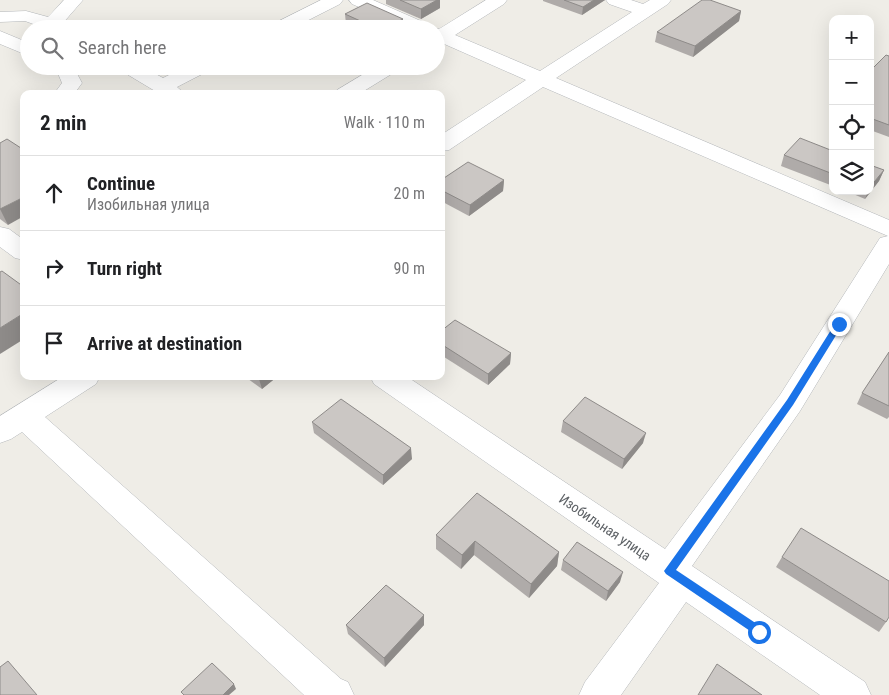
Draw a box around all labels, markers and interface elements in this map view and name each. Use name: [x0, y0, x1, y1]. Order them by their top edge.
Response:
map controls: [829, 15, 874, 195]
button: +: [829, 15, 874, 60]
search box: [20, 20, 445, 75]
icon: search: [38, 34, 66, 62]
text: Search here: [78, 36, 166, 59]
button: −: [829, 60, 874, 105]
button: locate: [829, 105, 874, 150]
text: 2 min: [40, 111, 87, 135]
text: Walk · 110 m: [344, 113, 425, 132]
button: layers: [829, 150, 874, 195]
text: Continue: [87, 172, 155, 195]
icon: ahead: [40, 179, 68, 207]
text: 20 m: [393, 184, 425, 203]
text: Изобильная улица: [87, 195, 210, 214]
icon: right: [40, 254, 68, 282]
text: Turn right: [87, 257, 162, 280]
text: 90 m: [393, 259, 425, 278]
route end: [828, 313, 851, 336]
icon: arrive: [40, 329, 68, 357]
text: Arrive at destination: [87, 332, 242, 355]
street label: Изобильная улица: [556, 490, 654, 564]
route start: [748, 621, 771, 644]

